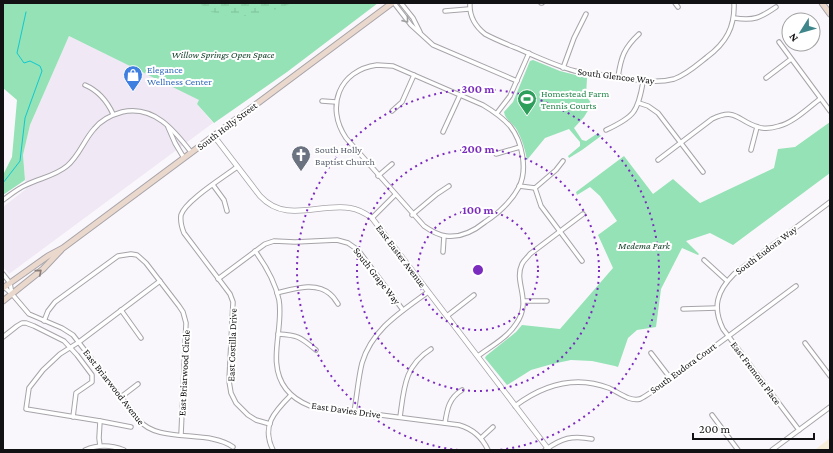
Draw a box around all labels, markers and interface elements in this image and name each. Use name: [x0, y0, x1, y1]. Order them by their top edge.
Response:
north arrow: [781, 12, 821, 52]
one-way arrow: [402, 15, 409, 22]
text: N: [786, 31, 800, 45]
park label: Willow Springs Open Space: [172, 49, 275, 60]
shop icon: Elegance Wellness Center: [122, 64, 144, 92]
place label: Elegance Wellness Center: [147, 64, 212, 87]
street label: South Glencoe Way: [577, 66, 655, 86]
text: 300 m: [462, 82, 495, 96]
sports icon: Homestead Farm Tennis Courts: [516, 88, 538, 116]
place label: Homestead Farm Tennis Courts: [541, 88, 609, 111]
street label: South Holly Street: [195, 99, 260, 152]
text: 200 m: [461, 142, 495, 156]
church icon: South Holly Baptist Church: [290, 144, 312, 172]
place label: South Holly Baptist Church: [315, 144, 375, 167]
text: 100 m: [462, 203, 495, 217]
street label: East Easter Avenue: [374, 222, 429, 290]
street label: South Eudora Way: [733, 223, 799, 277]
park label: Medema Park: [617, 240, 671, 251]
street label: South Grape Way: [351, 245, 403, 307]
centre of rings: [471, 263, 485, 277]
one-way arrow: [34, 270, 41, 277]
street label: East Costilla Drive: [225, 308, 239, 382]
street label: East Briarwood Circle: [176, 329, 192, 416]
street label: East Fremont Place: [729, 339, 784, 407]
street label: South Eudora Court: [648, 340, 719, 396]
street label: East Briarwood Avenue: [81, 347, 147, 427]
street label: East Davies Drive: [311, 400, 382, 420]
scale bar: [693, 415, 814, 441]
text: 200 m: [699, 422, 731, 436]

